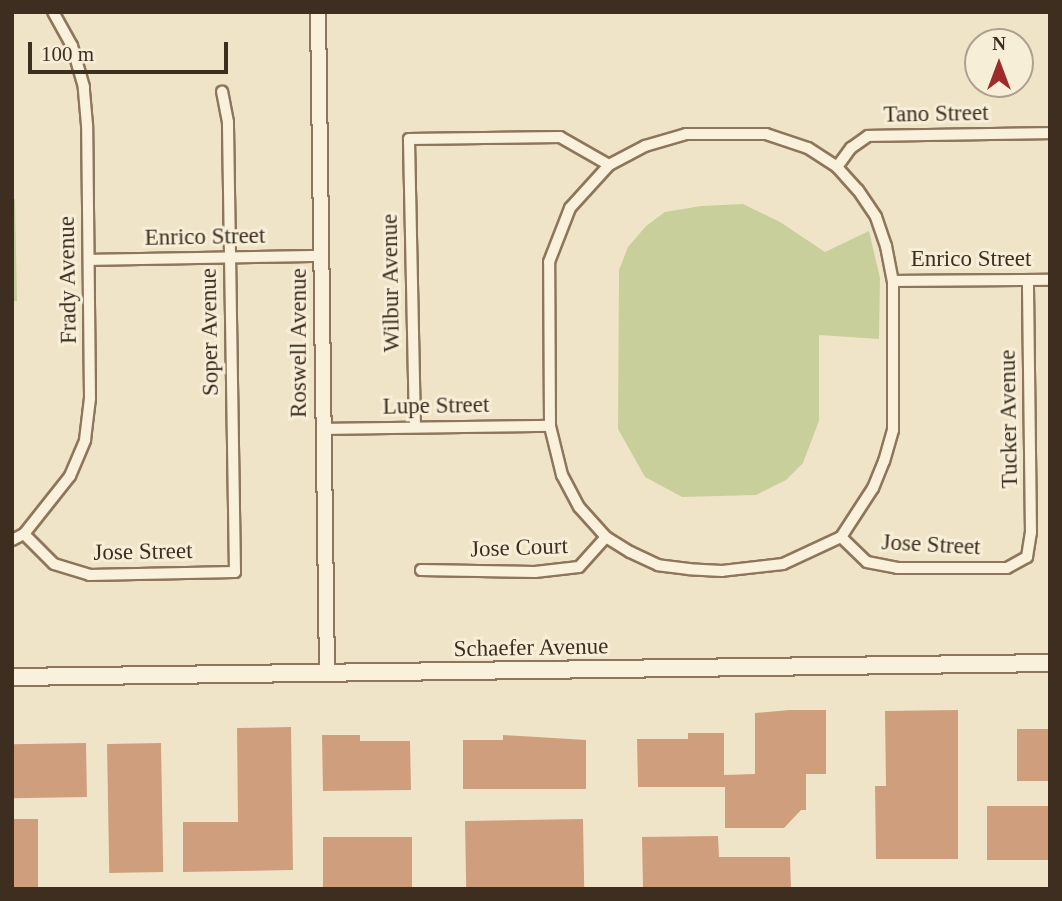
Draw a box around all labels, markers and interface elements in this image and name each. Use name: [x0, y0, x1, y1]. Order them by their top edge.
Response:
scale bar: [32, 28, 231, 72]
north arrow: [964, 28, 1034, 98]
text: N: [992, 33, 1006, 54]
text: 100 m: [41, 42, 94, 66]
street label: Tano Street: [883, 99, 989, 129]
street label: Wilbur Avenue: [376, 213, 406, 353]
street label: Frady Avenue: [53, 215, 83, 345]
street label: Enrico Street: [144, 222, 266, 252]
street label: Enrico Street: [911, 245, 1031, 273]
street label: Soper Avenue: [195, 267, 225, 397]
street label: Roswell Avenue: [285, 268, 313, 418]
street label: Tucker Avenue: [994, 349, 1024, 489]
street label: Lupe Street: [382, 391, 490, 421]
street label: Jose Street: [881, 529, 981, 561]
street label: Jose Court: [470, 533, 568, 563]
street label: Jose Street: [93, 537, 193, 567]
street label: Schaefer Avenue: [453, 633, 609, 663]

